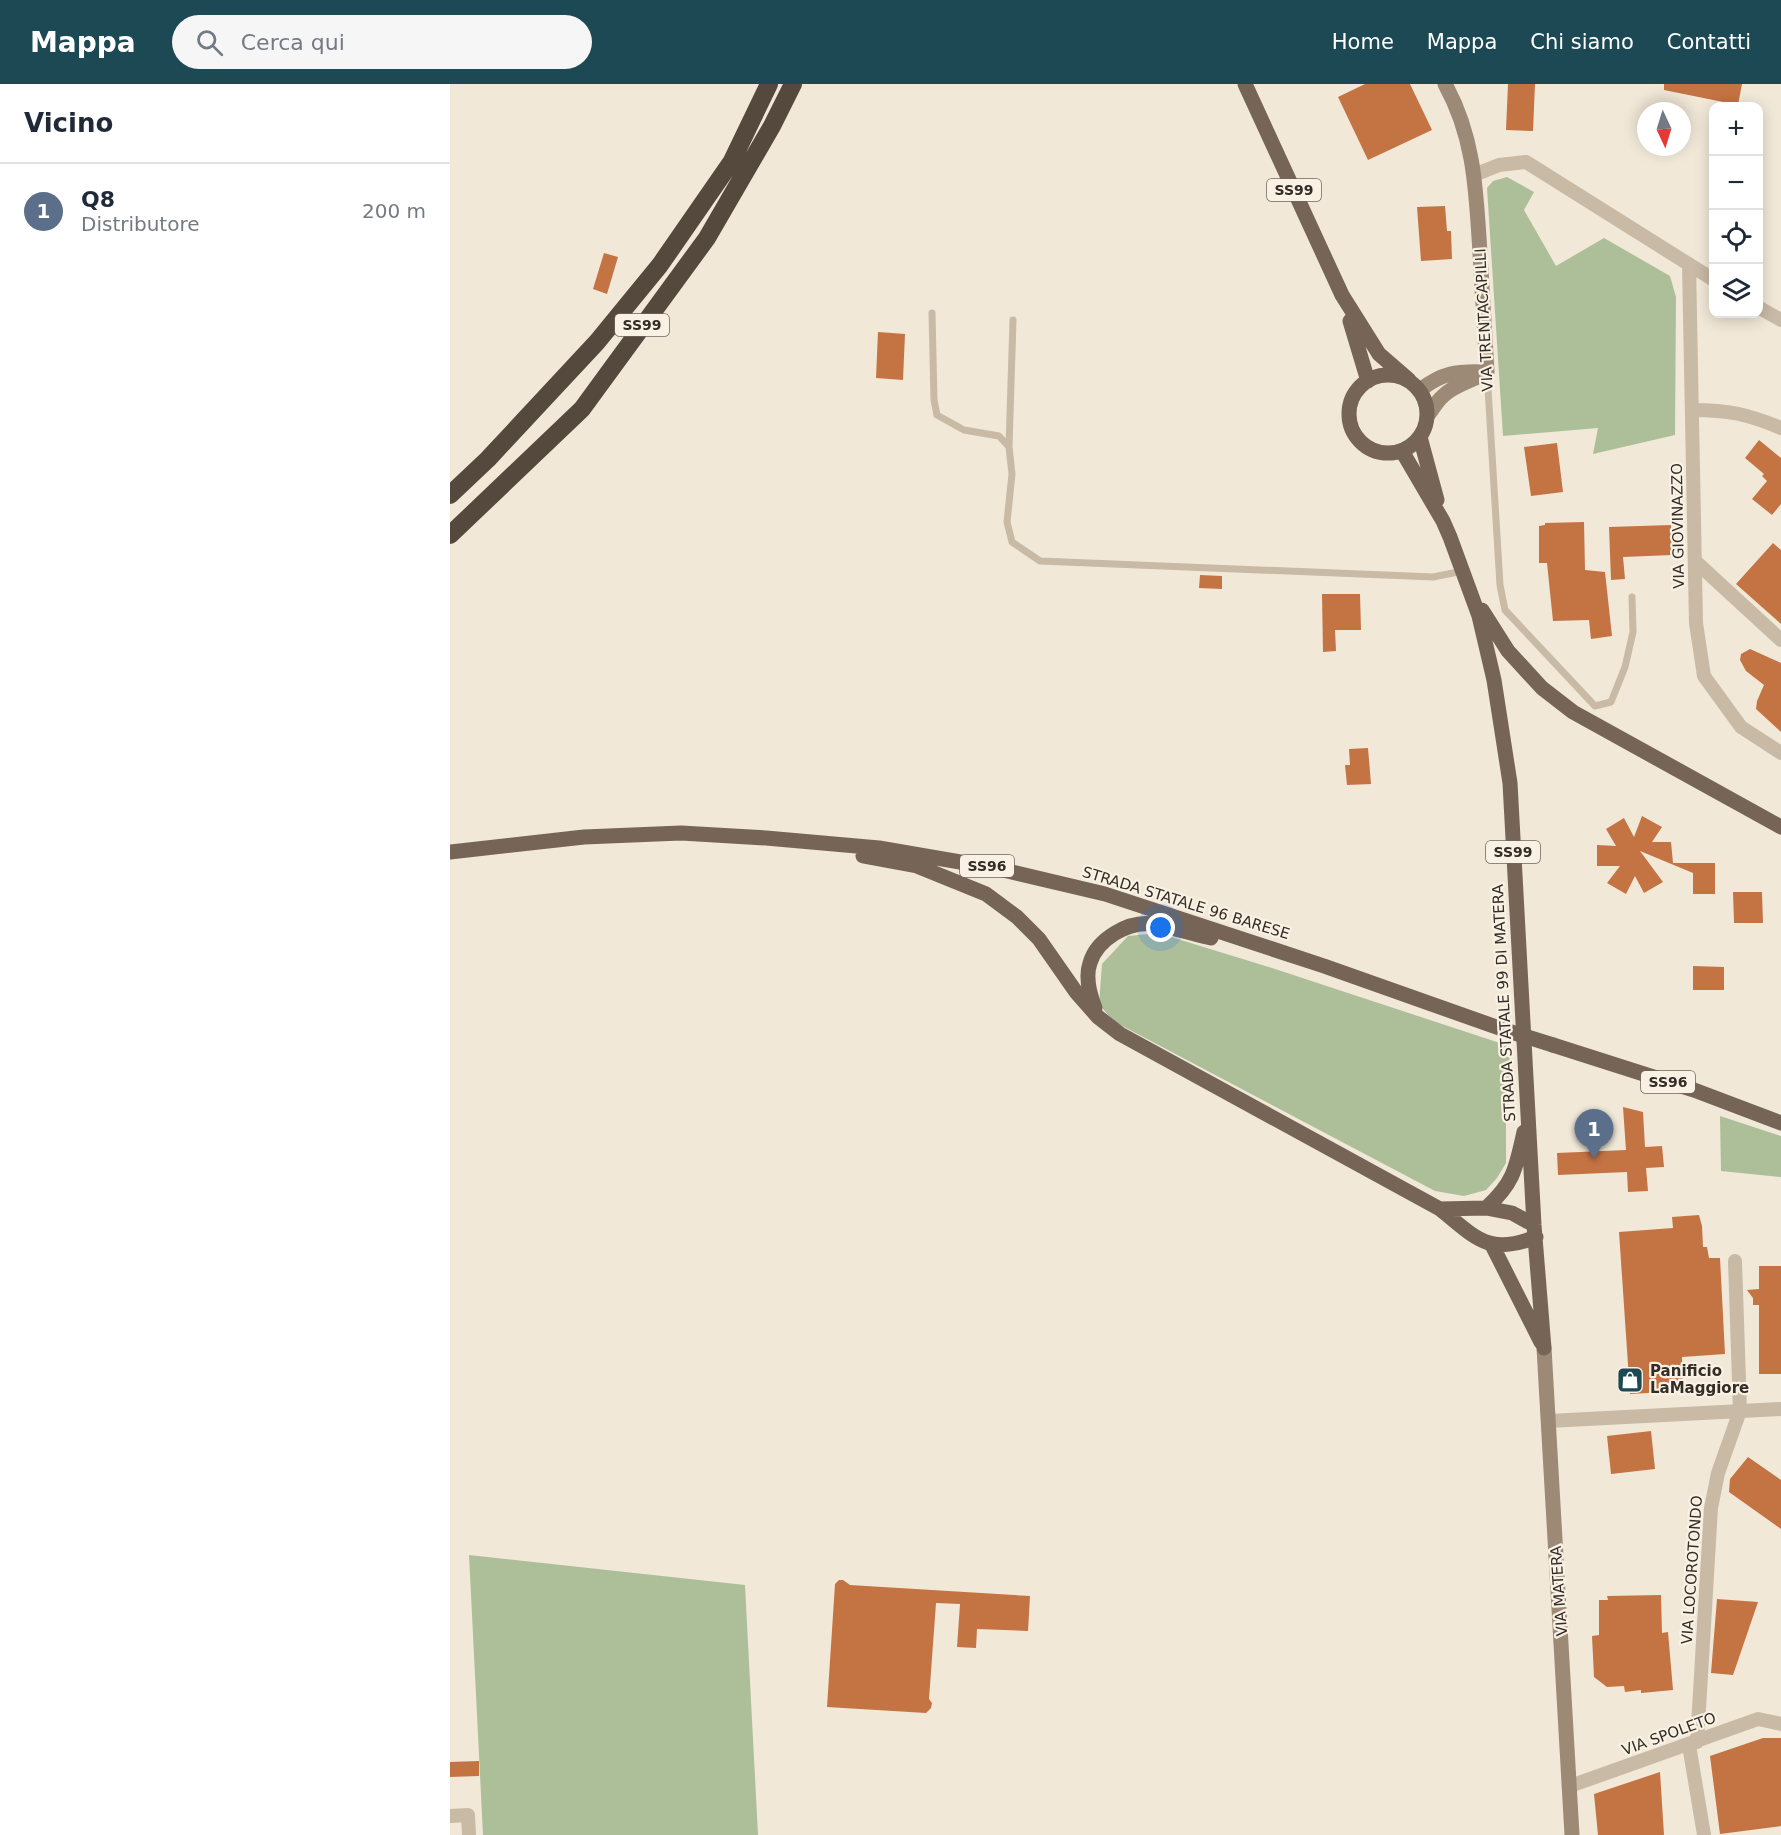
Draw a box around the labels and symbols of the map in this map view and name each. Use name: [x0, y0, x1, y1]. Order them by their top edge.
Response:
north arrow: [1637, 102, 1691, 156]
road number: SS99: [1267, 179, 1321, 201]
street label: VIA TRENTACAPILLI: [1471, 248, 1497, 392]
road number: SS99: [615, 314, 669, 336]
street label: VIA GIOVINAZZO: [1668, 463, 1688, 589]
road number: SS99: [1486, 841, 1540, 863]
road number: SS96: [960, 855, 1014, 877]
street label: STRADA STATALE 96 BARESE: [1080, 863, 1292, 943]
street label: STRADA STATALE 99 DI MATERA: [1489, 883, 1519, 1122]
your location: [1146, 913, 1175, 942]
road number: SS96: [1641, 1071, 1695, 1093]
pin: 1: [1574, 1110, 1614, 1159]
place label: Panificio LaMaggiore: [1650, 1362, 1749, 1397]
shop icon: Panificio LaMaggiore: [1615, 1365, 1645, 1395]
street label: VIA LOCOROTONDO: [1678, 1495, 1706, 1645]
street label: VIA MATERA: [1547, 1545, 1571, 1637]
street label: VIA SPOLETO: [1619, 1709, 1719, 1759]

